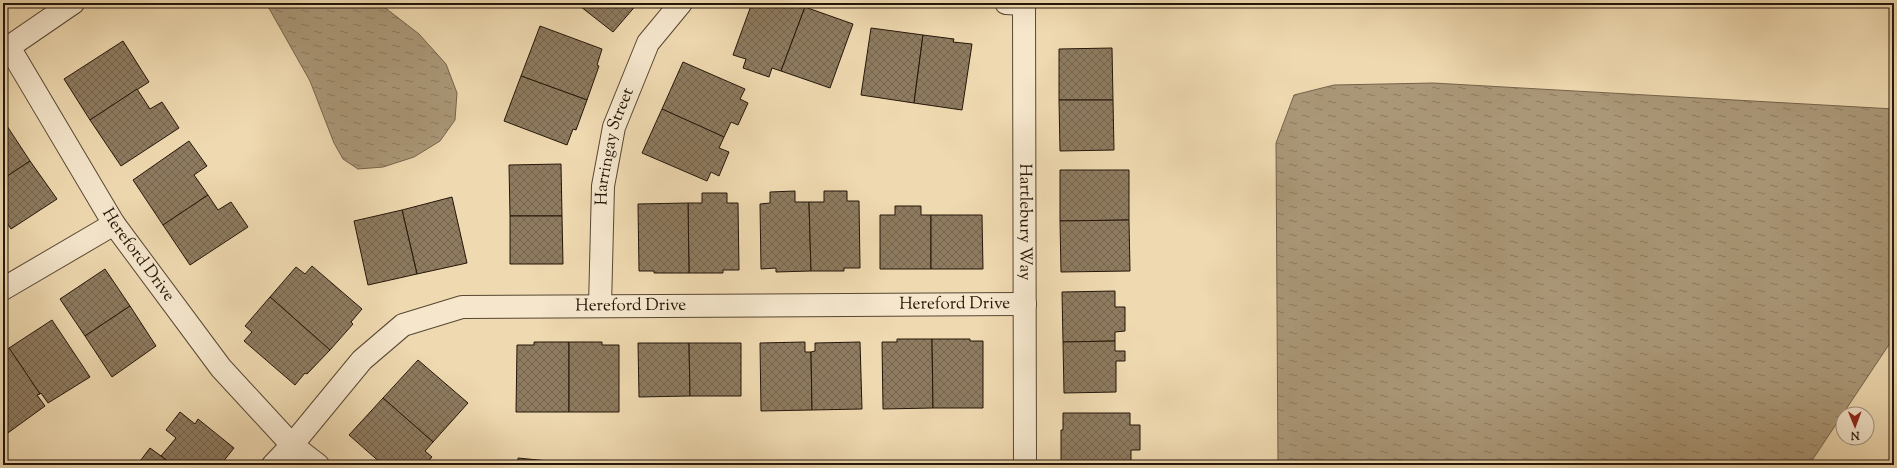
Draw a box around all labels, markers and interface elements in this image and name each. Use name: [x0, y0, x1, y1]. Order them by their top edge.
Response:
street label: Harringay Street: [591, 84, 641, 206]
street label: Hartlebury Way: [1012, 163, 1037, 281]
street label: Hereford Drive: [95, 204, 180, 307]
street label: Hereford Drive: [899, 292, 1010, 317]
street label: Hereford Drive: [575, 294, 686, 318]
north arrow: [1835, 406, 1875, 446]
text: N: [1850, 427, 1861, 443]

